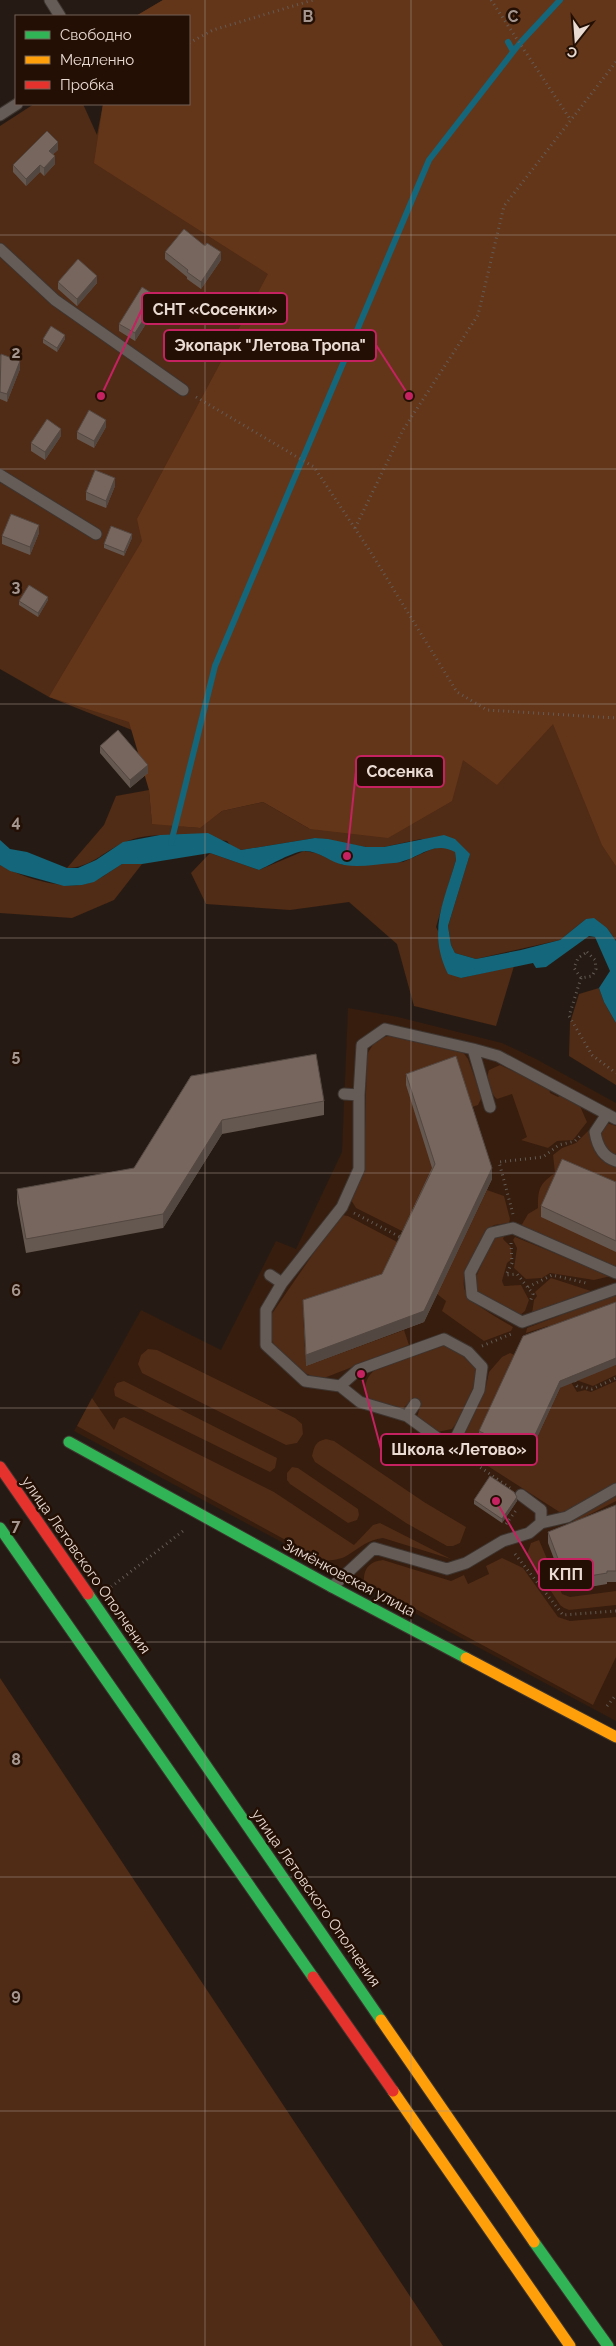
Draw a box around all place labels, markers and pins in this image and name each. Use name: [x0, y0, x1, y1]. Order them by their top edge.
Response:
callout: СНТ «Сосенки»: [142, 293, 287, 324]
callout: Экопарк "Летова Тропа": [164, 330, 376, 361]
callout: Сосенка: [356, 756, 444, 787]
callout: Школа «Летово»: [381, 1434, 537, 1465]
callout: КПП: [539, 1559, 593, 1590]

